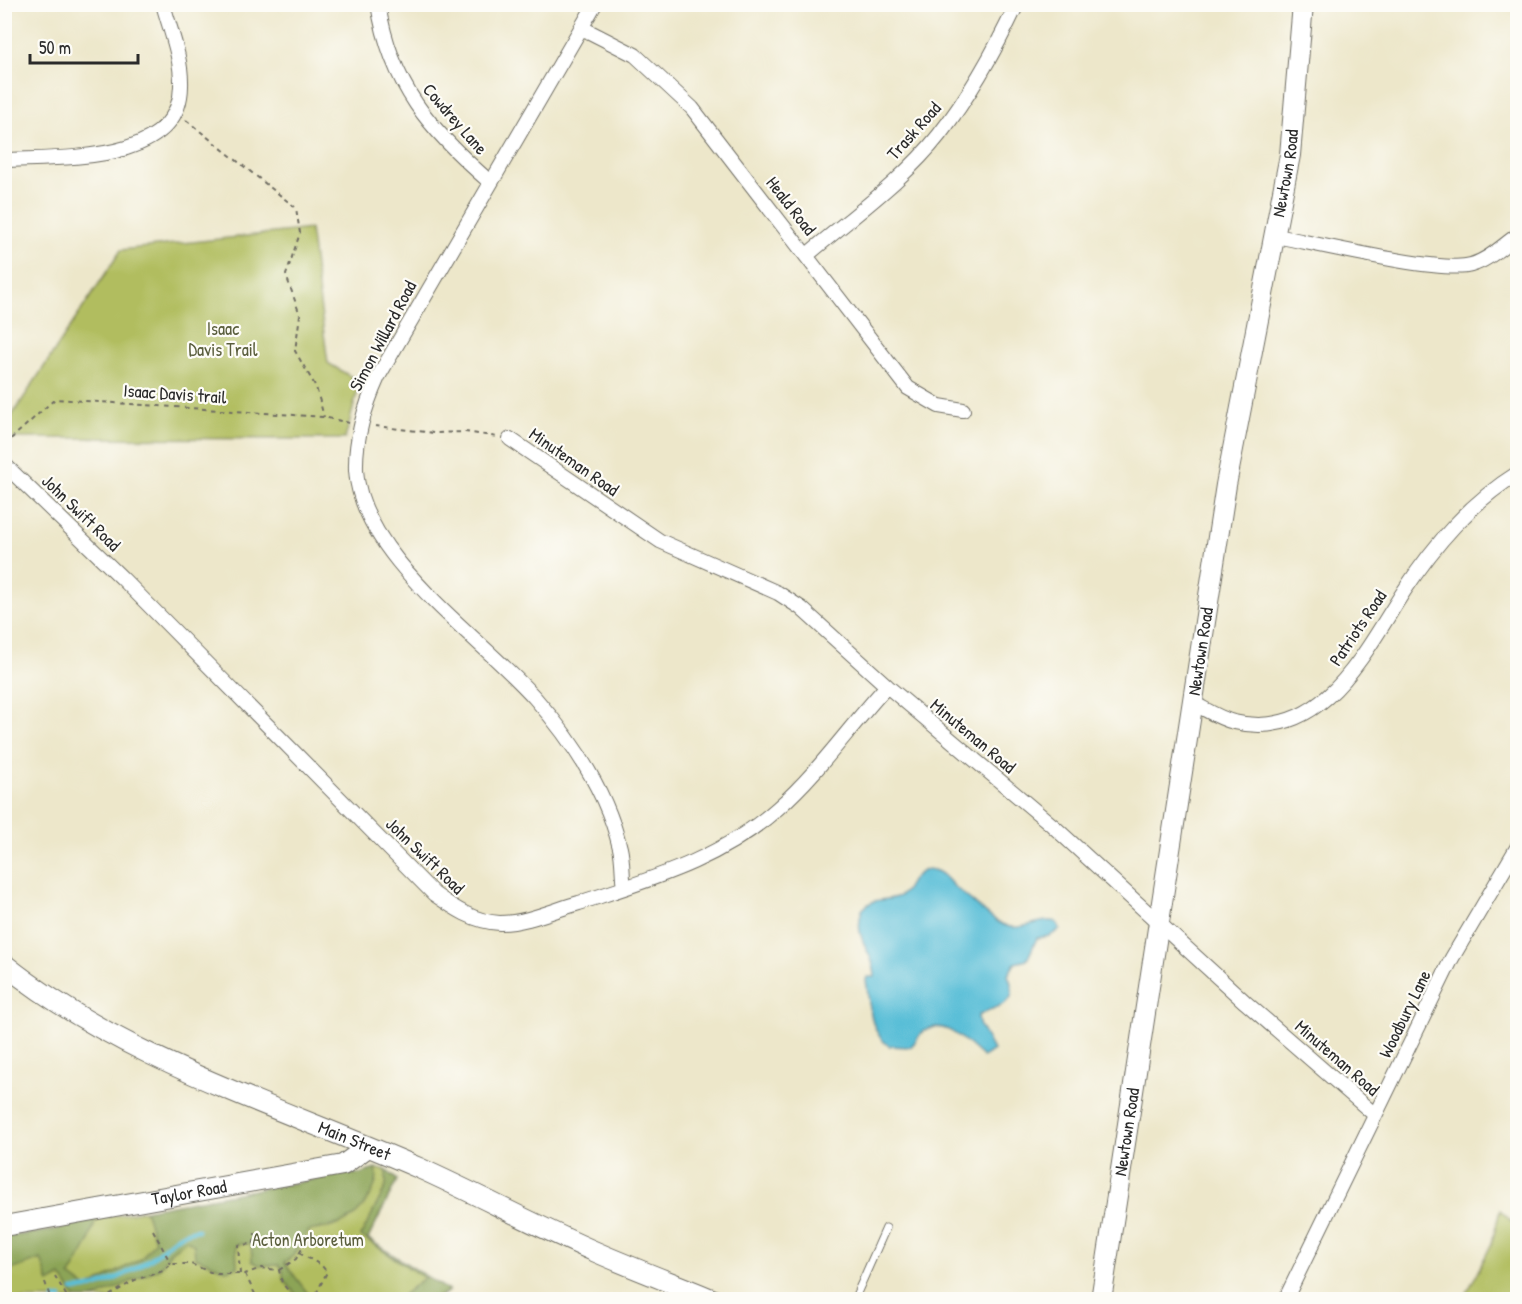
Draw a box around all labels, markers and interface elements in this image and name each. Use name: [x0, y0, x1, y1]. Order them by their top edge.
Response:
scale bar: [30, 27, 138, 65]
text: 50 m: [39, 35, 71, 60]
street label: Cowdrey Lane: [417, 77, 493, 160]
street label: Trask Road: [881, 96, 946, 165]
street label: Newtown Road: [1265, 128, 1304, 219]
street label: Heald Road: [761, 171, 822, 240]
street label: Simon Willard Road: [343, 276, 422, 395]
park label: Isaac Davis Trail: [188, 316, 258, 362]
street label: Isaac Davis trail: [123, 377, 228, 410]
street label: Minuteman Road: [524, 421, 624, 502]
street label: John Swift Road: [36, 469, 126, 557]
street label: Patriots Road: [1323, 585, 1392, 671]
street label: Newtown Road: [1181, 606, 1219, 697]
street label: Minuteman Road: [925, 692, 1021, 779]
street label: John Swift Road: [380, 812, 470, 900]
street label: Woodbury Lane: [1372, 966, 1437, 1062]
street label: Minuteman Road: [1290, 1014, 1385, 1101]
street label: Newtown Road: [1107, 1086, 1145, 1178]
street label: Main Street: [315, 1114, 395, 1167]
street label: Taylor Road: [149, 1173, 228, 1211]
park label: Acton Arboretum: [252, 1227, 364, 1252]

